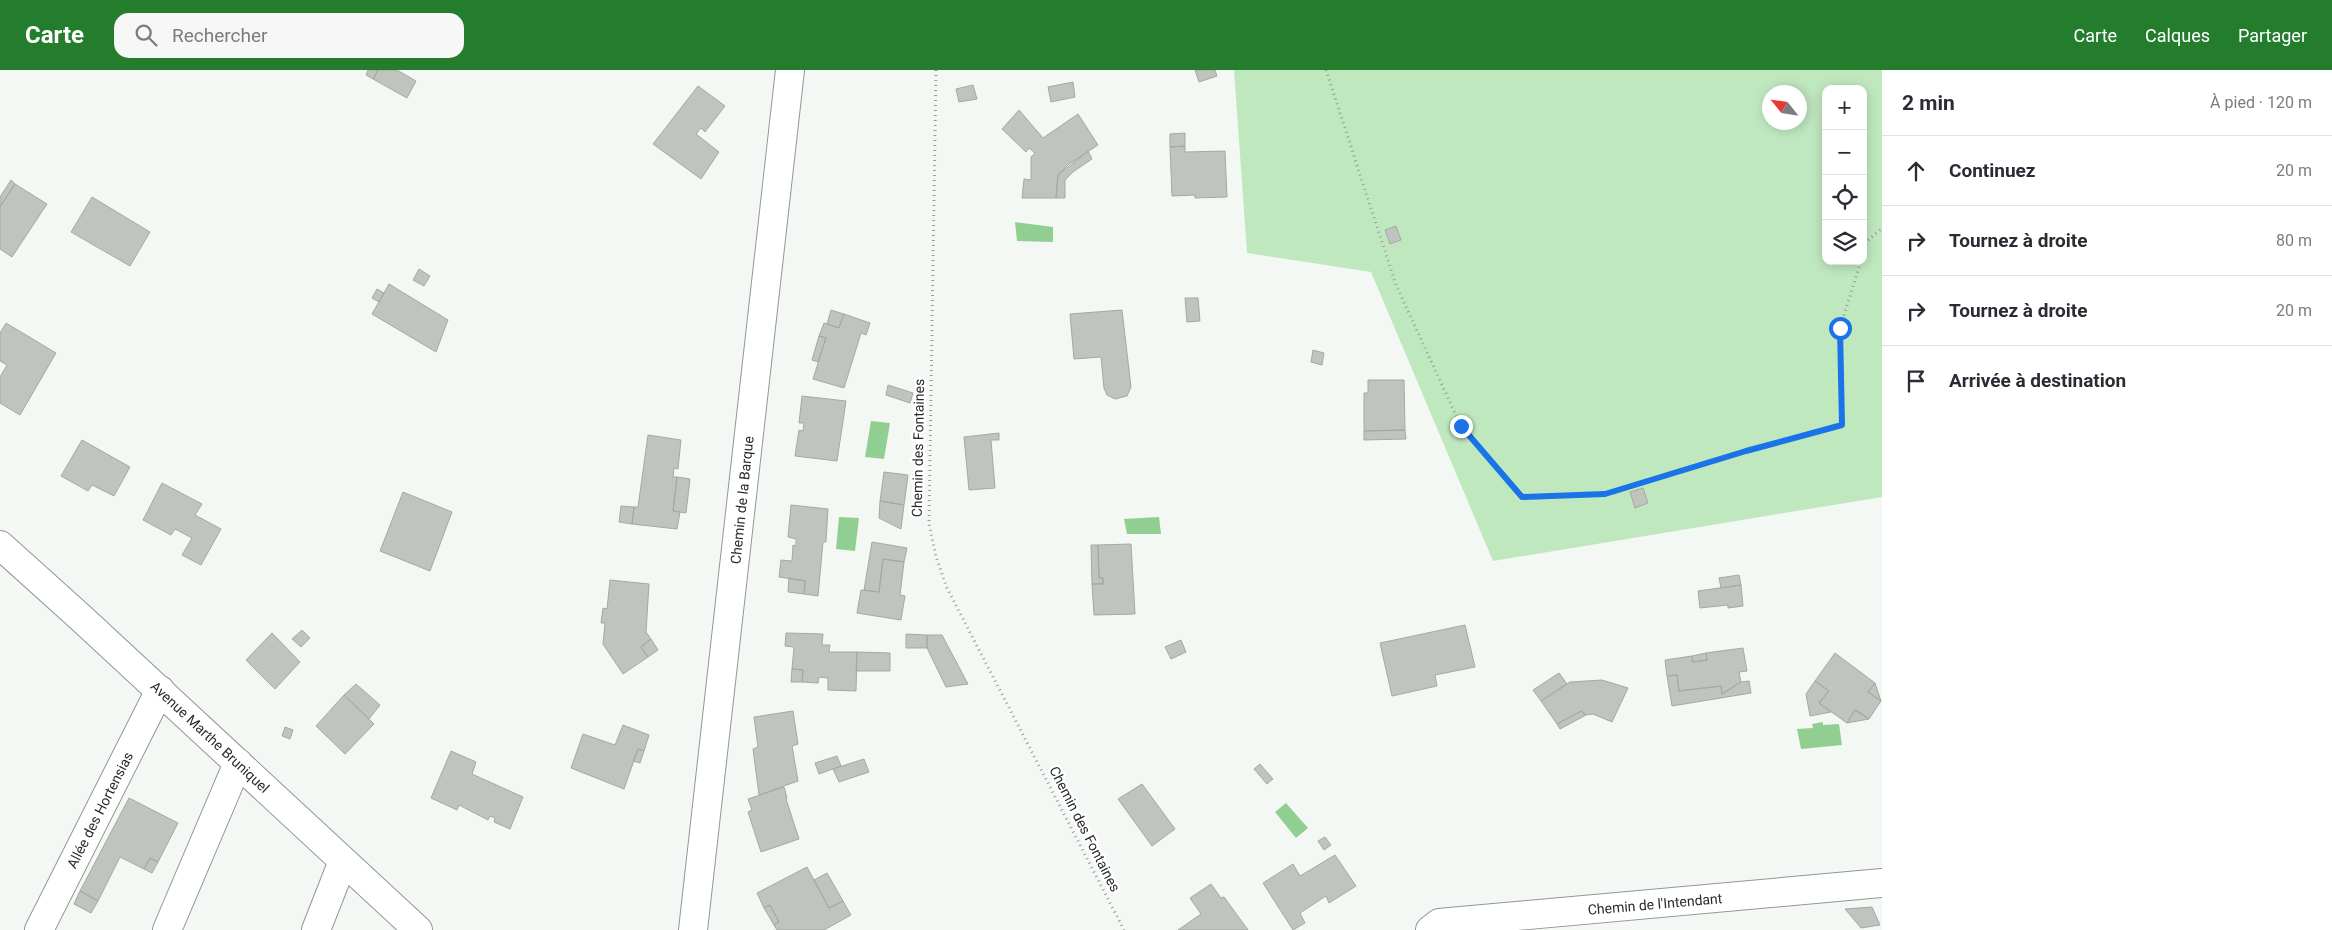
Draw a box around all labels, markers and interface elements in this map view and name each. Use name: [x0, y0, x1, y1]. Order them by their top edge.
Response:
search box: [114, 13, 464, 58]
text: Carte: [25, 21, 84, 49]
icon: search: [132, 21, 160, 49]
text: Rechercher: [172, 24, 267, 47]
text: Carte: [2074, 25, 2117, 46]
text: Calques: [2145, 25, 2210, 46]
text: Partager: [2238, 25, 2307, 46]
north arrow: [1762, 85, 1807, 130]
map controls: [1822, 85, 1867, 265]
button: +: [1822, 85, 1867, 130]
text: 2 min: [1902, 91, 1955, 115]
text: À pied · 120 m: [2210, 93, 2312, 112]
button: −: [1822, 130, 1867, 175]
icon: ahead: [1902, 157, 1930, 185]
text: Continuez: [1949, 159, 2035, 182]
text: 20 m: [2276, 161, 2312, 180]
button: locate: [1822, 175, 1867, 220]
button: layers: [1822, 220, 1867, 265]
icon: right: [1902, 227, 1930, 255]
text: Tournez à droite: [1949, 229, 2088, 252]
text: 80 m: [2276, 231, 2312, 250]
icon: right: [1902, 297, 1930, 325]
text: Tournez à droite: [1949, 299, 2088, 322]
text: 20 m: [2276, 301, 2312, 320]
route start: [1829, 317, 1852, 340]
icon: arrive: [1902, 367, 1930, 395]
text: Arrivée à destination: [1949, 369, 2126, 392]
street label: Chemin des Fontaines: [909, 379, 927, 517]
route end: [1450, 415, 1473, 438]
street label: Chemin de la Barque: [727, 435, 757, 565]
street label: Avenue Marthe Bruniquel: [147, 678, 273, 796]
street label: Allée des Hortensias: [64, 749, 136, 871]
street label: Chemin des Fontaines: [1046, 764, 1124, 894]
street label: Chemin de l'Intendant: [1587, 890, 1723, 918]

